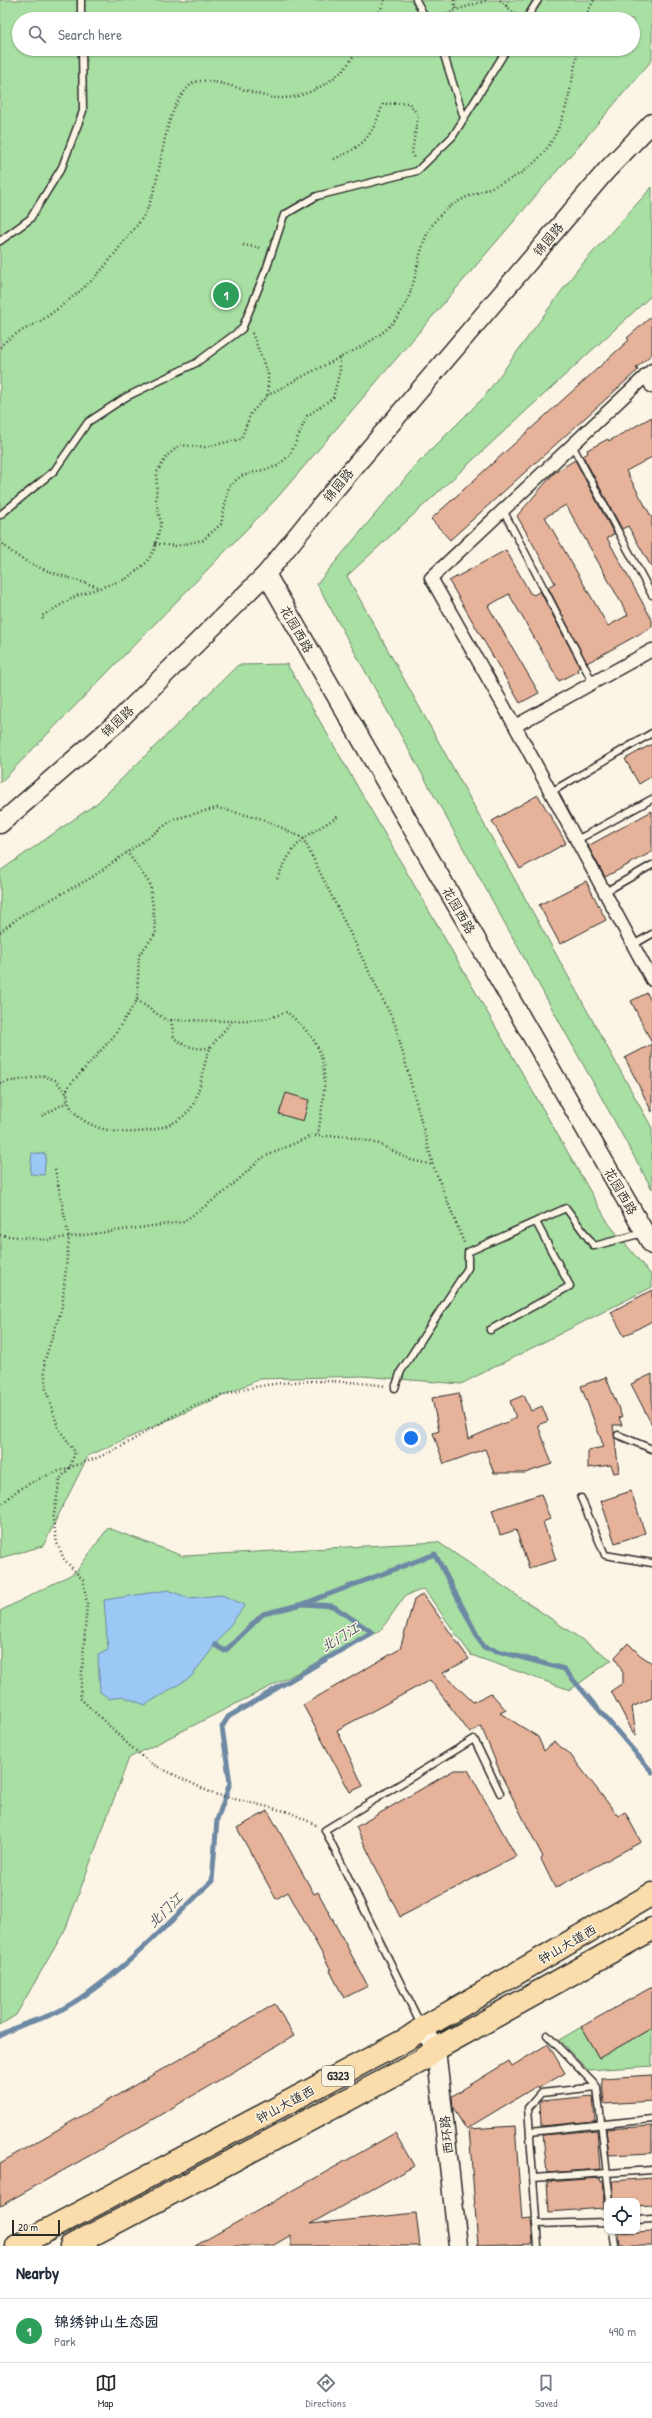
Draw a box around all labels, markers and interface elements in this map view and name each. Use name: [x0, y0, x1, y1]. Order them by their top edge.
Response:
search box: [12, 12, 640, 56]
icon: search: [26, 23, 48, 45]
text: Search here: [58, 24, 122, 45]
street label: 锦园路: [529, 218, 567, 260]
pin: 1: [213, 280, 239, 310]
street label: 锦园路: [319, 464, 357, 506]
street label: 花园西路: [276, 602, 318, 656]
street label: 锦园路: [97, 701, 137, 741]
street label: 花园西路: [438, 883, 480, 937]
street label: 花园西路: [600, 1164, 642, 1218]
your location: [401, 1428, 421, 1448]
water label: 北门江: [317, 1617, 363, 1656]
water label: 北门江: [143, 1888, 187, 1931]
street label: 钟山大道西: [534, 1920, 600, 1968]
road number: G323: [322, 2066, 354, 2086]
street label: 钟山大道西: [252, 2081, 318, 2127]
street label: 西环路: [435, 2115, 457, 2155]
map controls: [604, 2198, 640, 2234]
button: locate: [604, 2198, 640, 2234]
scale bar: [12, 2218, 60, 2237]
text: 20 m: [18, 2220, 38, 2234]
text: Nearby: [16, 2261, 59, 2284]
text: 锦绣钟山生态园: [54, 2311, 159, 2332]
text: 1: [27, 2322, 31, 2340]
text: 490 m: [609, 2322, 636, 2340]
text: Park: [54, 2332, 76, 2350]
tab: Map: [95, 2372, 117, 2410]
tab: Directions: [306, 2372, 346, 2410]
tab: Saved: [535, 2372, 557, 2410]

